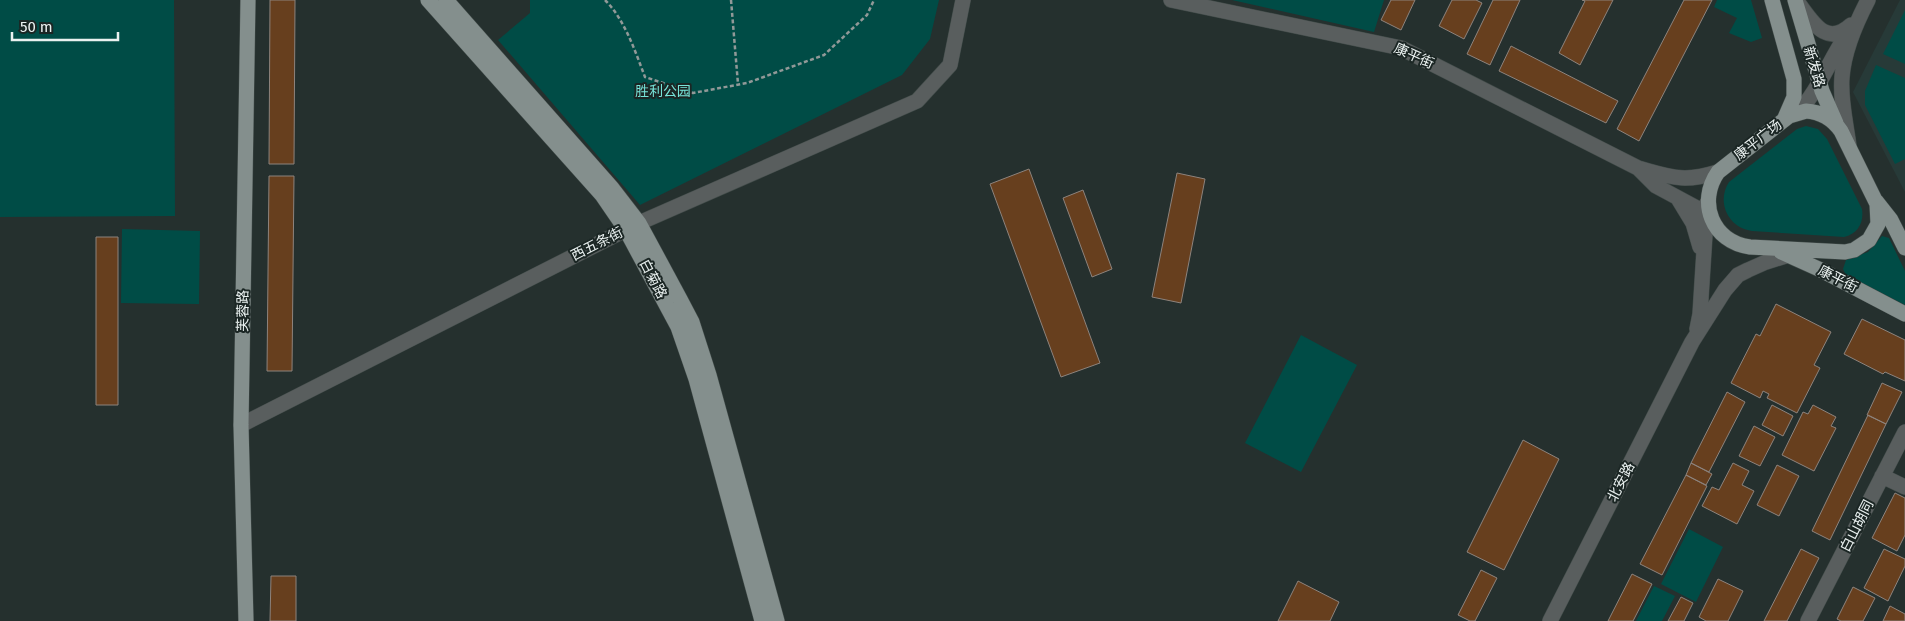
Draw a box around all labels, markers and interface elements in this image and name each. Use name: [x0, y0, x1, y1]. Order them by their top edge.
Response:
scale bar: [12, 10, 119, 42]
text: 50 m: [20, 18, 53, 36]
street label: 康平街: [1391, 40, 1437, 72]
street label: 新发路: [1800, 44, 1828, 90]
park label: 胜利公园: [635, 83, 691, 100]
street label: 康平广场: [1731, 116, 1785, 164]
street label: 西五条街: [568, 224, 626, 264]
street label: 白菊路: [636, 256, 670, 302]
street label: 康平街: [1815, 262, 1861, 296]
street label: 芙蓉路: [234, 290, 252, 332]
street label: 北安路: [1604, 459, 1638, 505]
street label: 白山胡同: [1837, 497, 1877, 555]

